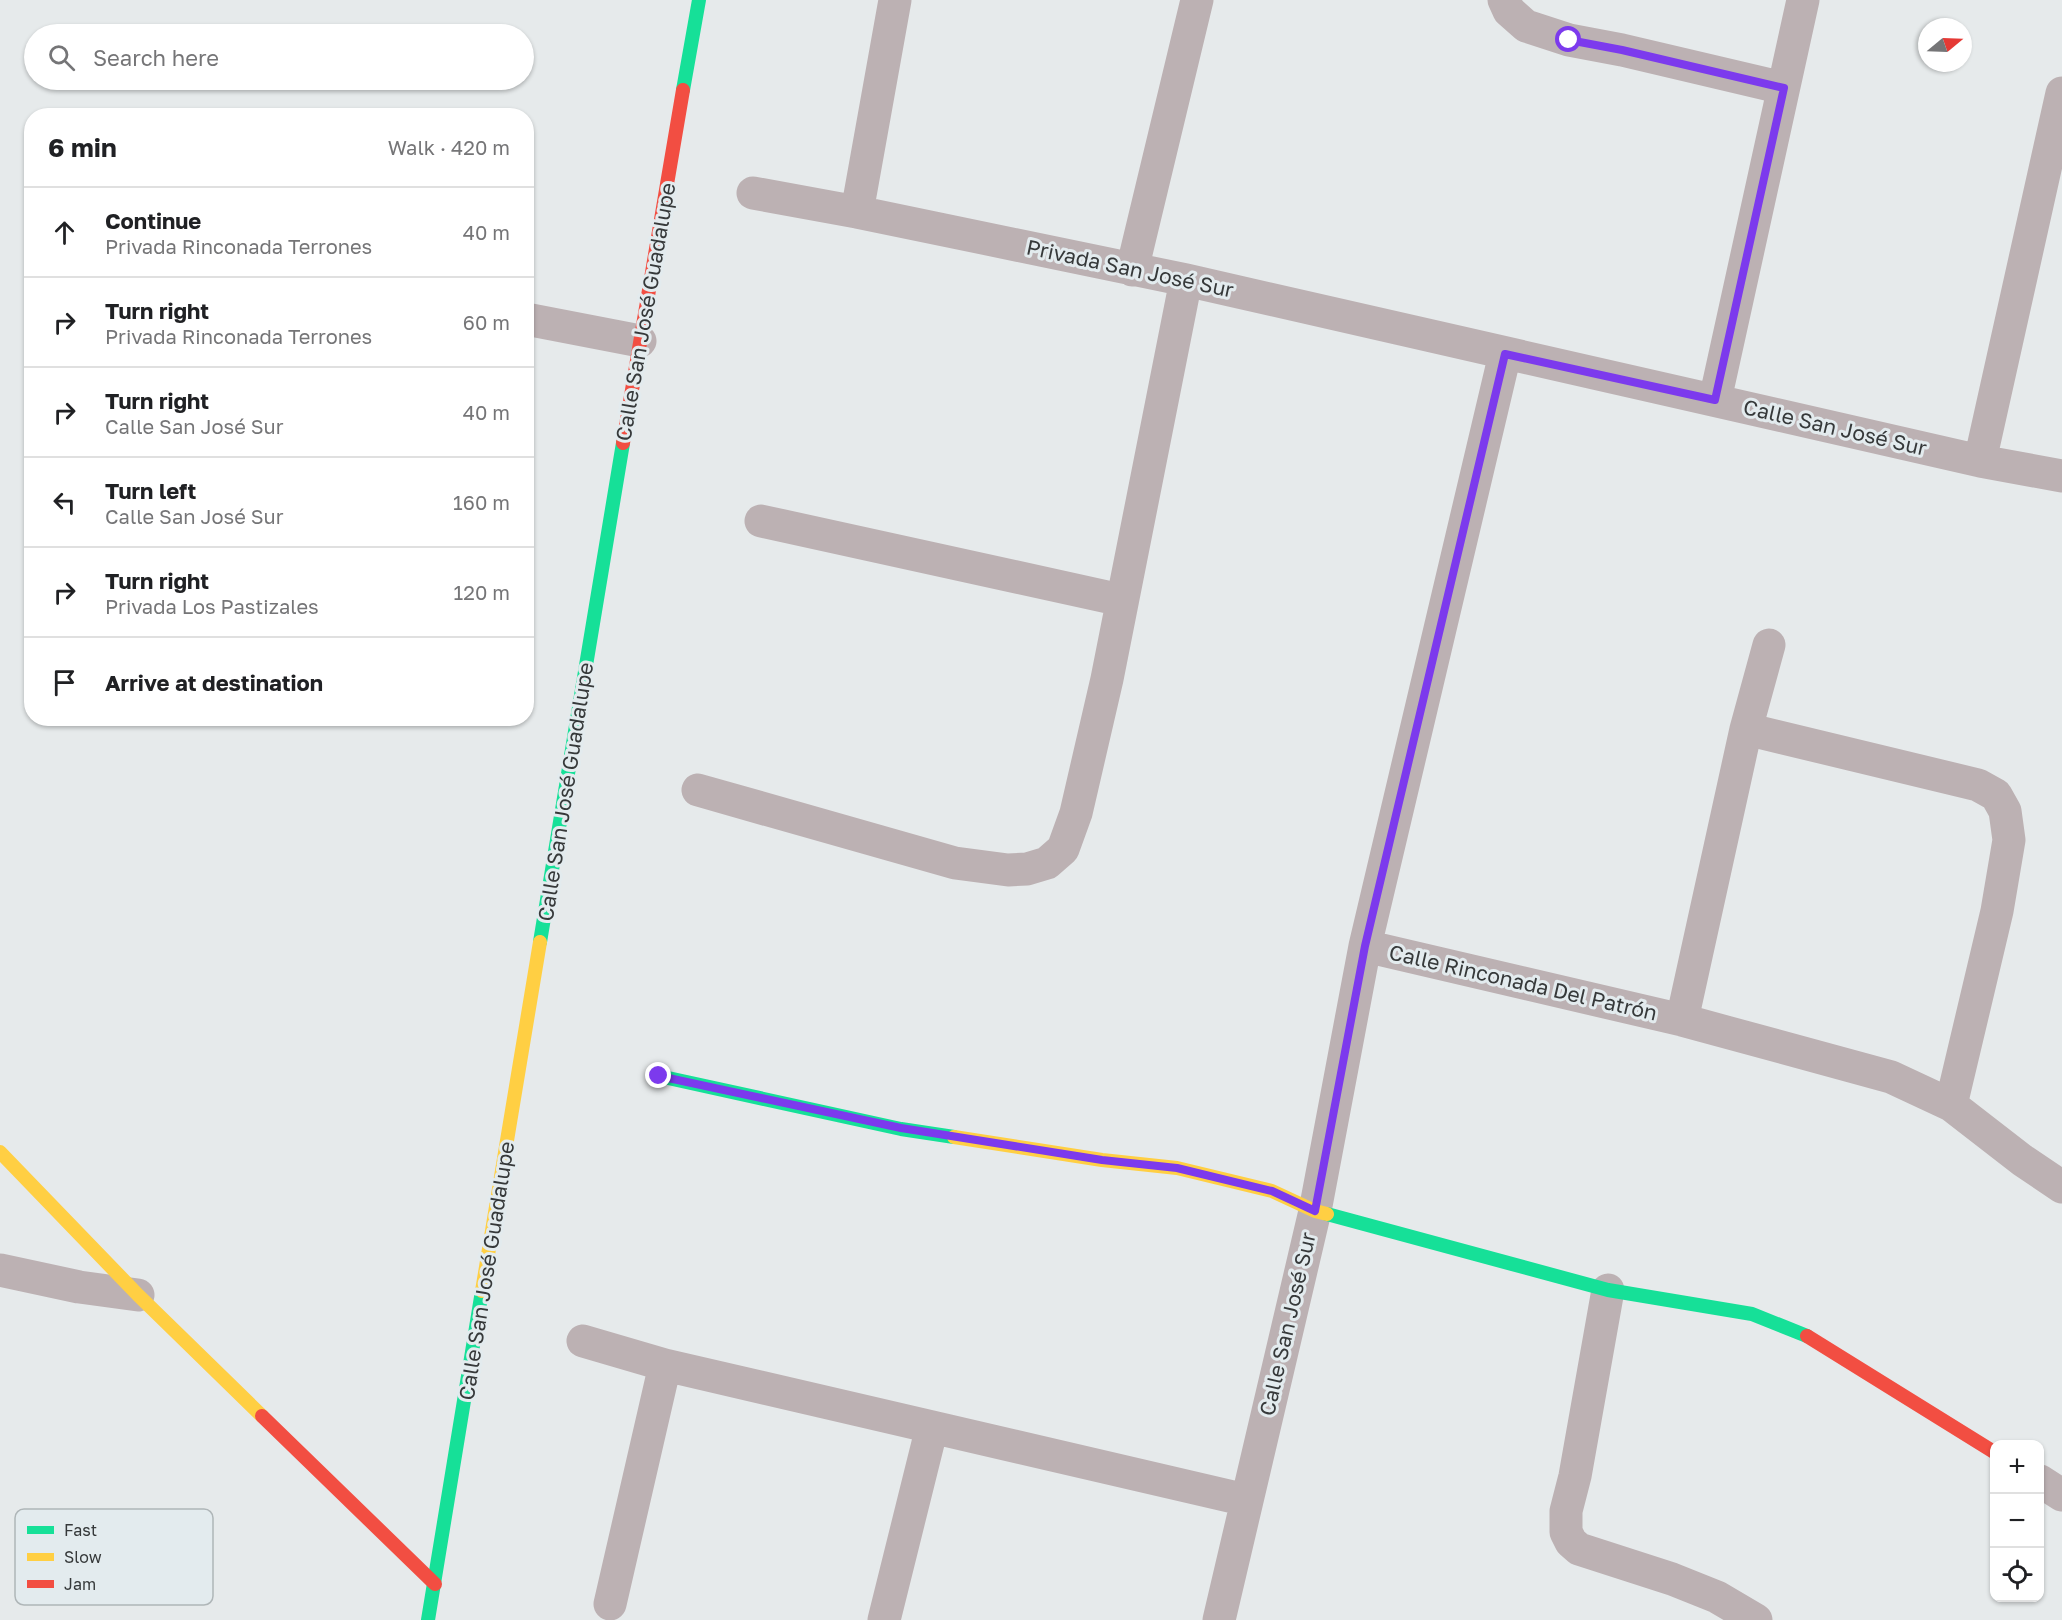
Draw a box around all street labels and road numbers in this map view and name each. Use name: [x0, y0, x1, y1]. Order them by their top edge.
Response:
street label: Calle San José Guadalupe: [609, 181, 681, 443]
street label: Privada San José Sur: [1024, 233, 1236, 303]
street label: Calle San José Sur: [1741, 393, 1929, 461]
street label: Calle San José Guadalupe: [532, 661, 598, 923]
street label: Calle Rinconada Del Patrón: [1387, 938, 1660, 1026]
street label: Calle San José Guadalupe: [453, 1140, 519, 1402]
street label: Calle San José Sur: [1253, 1230, 1321, 1418]

